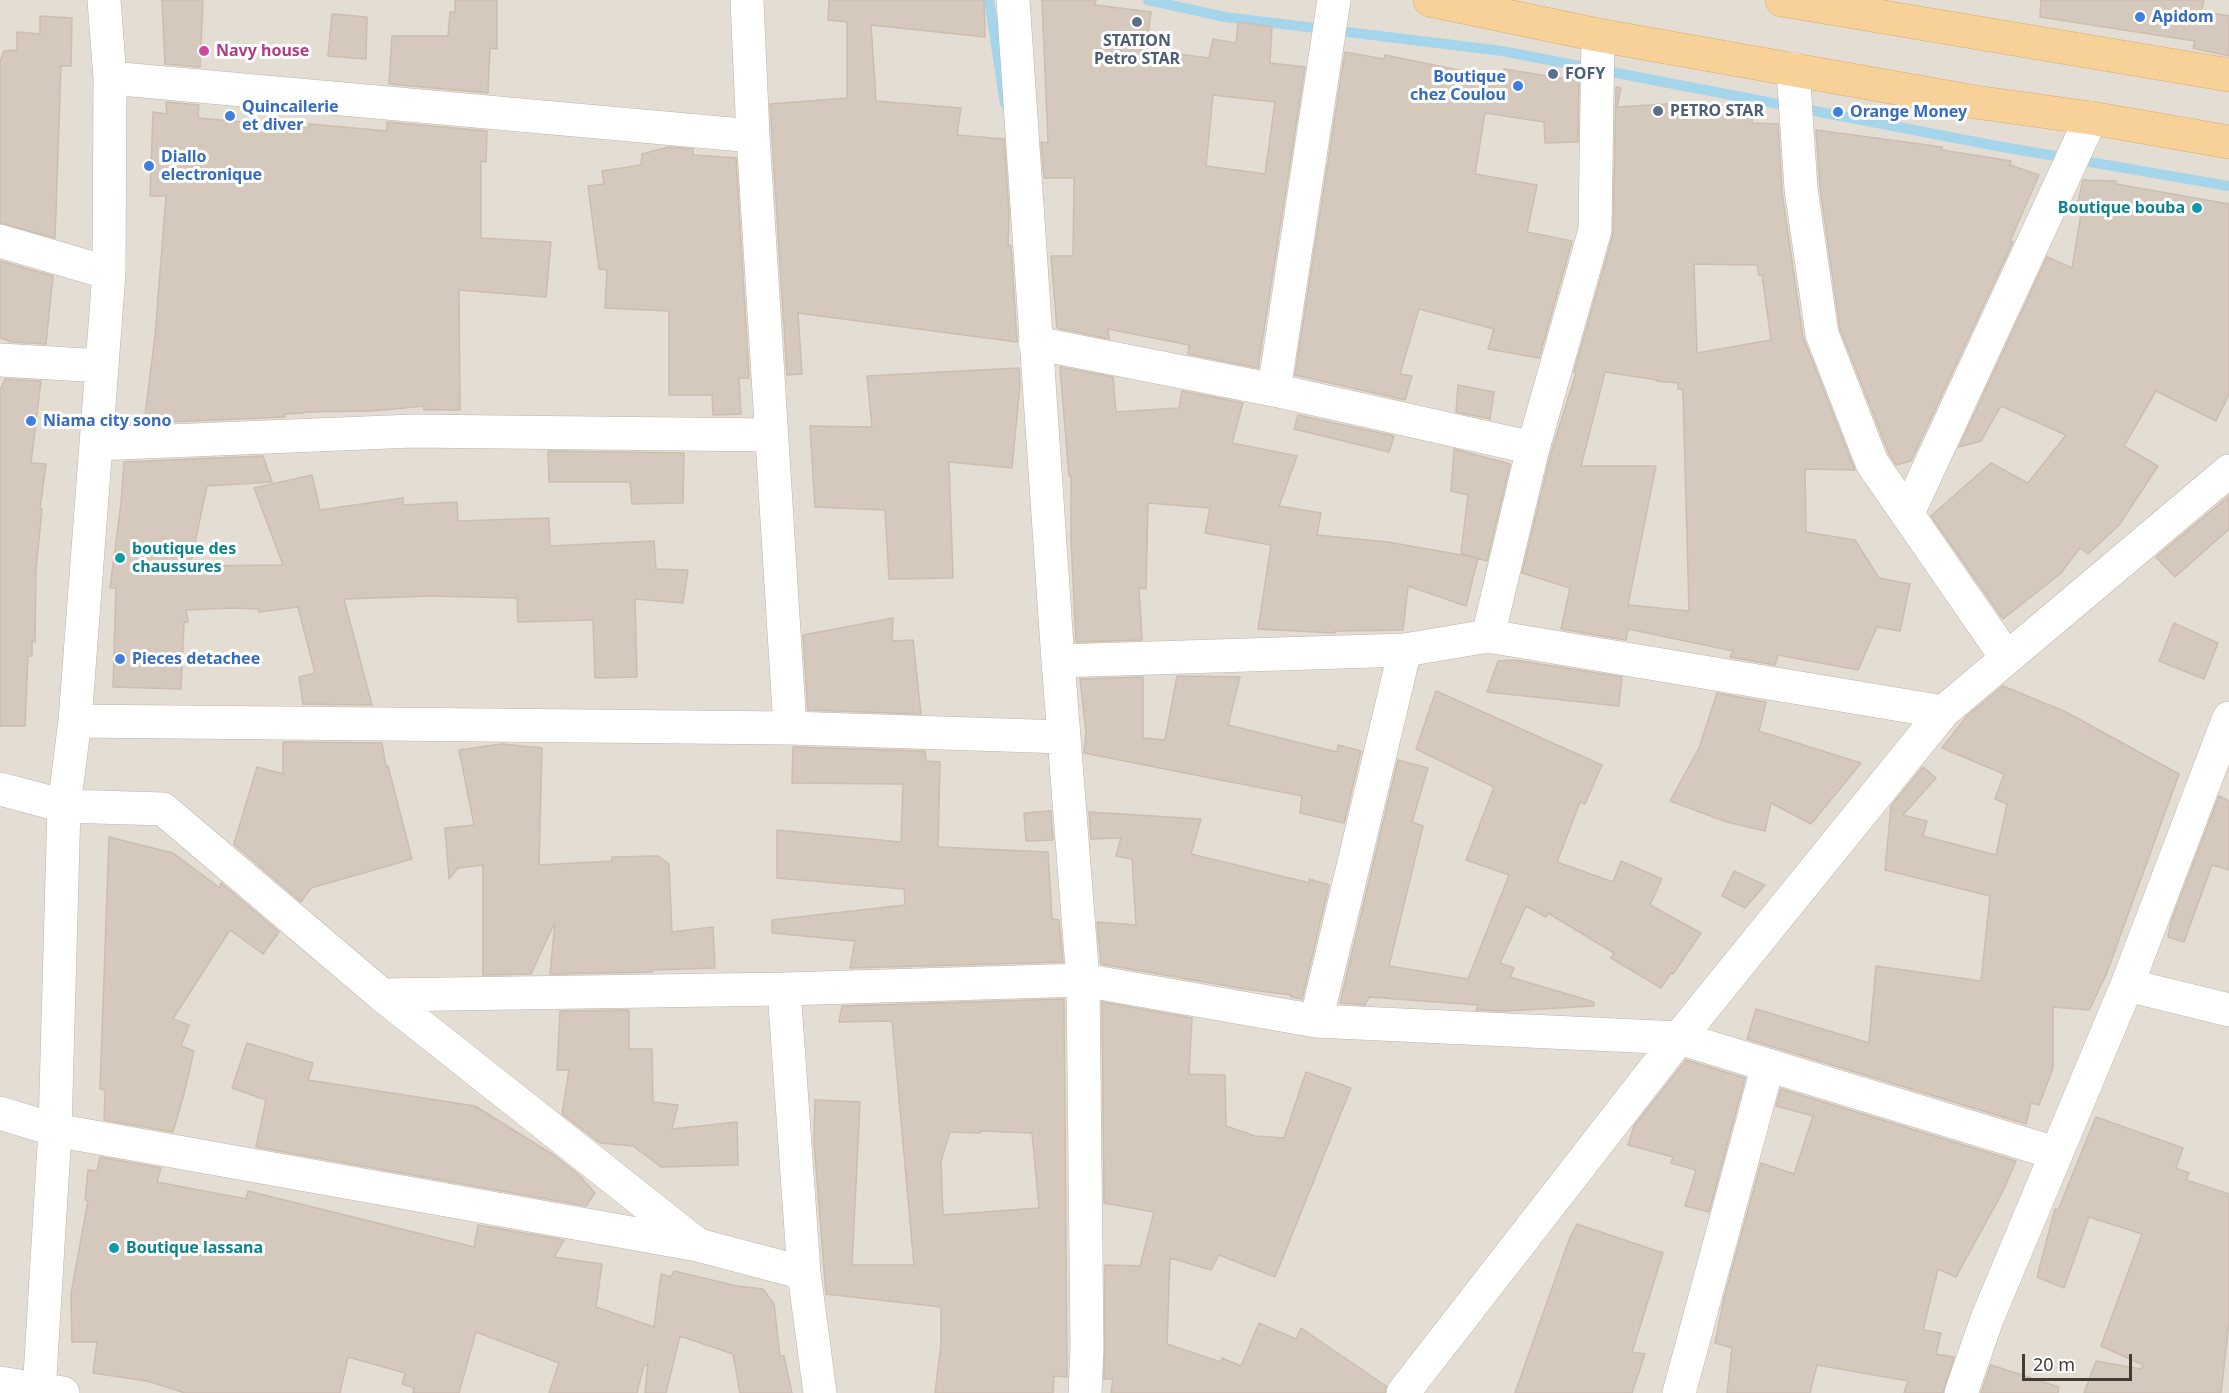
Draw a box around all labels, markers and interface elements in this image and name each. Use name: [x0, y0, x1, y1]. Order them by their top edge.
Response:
place label: Apidom: [2152, 7, 2214, 27]
marker: Apidom: [2133, 10, 2147, 24]
marker: STATION Petro STAR: [1130, 15, 1144, 29]
place label: STATION Petro STAR: [1094, 31, 1180, 69]
place label: Navy house: [216, 41, 309, 61]
marker: Navy house: [197, 44, 211, 58]
place label: FOFY: [1565, 64, 1605, 84]
place label: Boutique chez Coulou: [1410, 67, 1506, 105]
marker: FOFY: [1546, 67, 1560, 81]
marker: Boutique chez Coulou: [1511, 79, 1525, 93]
place label: Quincailerie et diver: [242, 97, 339, 135]
place label: PETRO STAR: [1670, 101, 1764, 121]
place label: Orange Money: [1850, 102, 1967, 122]
marker: PETRO STAR: [1651, 104, 1665, 118]
marker: Orange Money: [1831, 105, 1845, 119]
marker: Quincailerie et diver: [223, 109, 237, 123]
place label: Diallo electronique: [161, 147, 262, 185]
marker: Diallo electronique: [142, 159, 156, 173]
place label: Boutique bouba: [2058, 198, 2185, 218]
marker: Boutique bouba: [2190, 201, 2204, 215]
place label: Niama city sono: [43, 411, 171, 431]
marker: Niama city sono: [24, 414, 38, 428]
place label: boutique des chaussures: [132, 539, 236, 577]
marker: boutique des chaussures: [113, 551, 127, 565]
place label: Pieces detachee: [132, 649, 260, 669]
marker: Pieces detachee: [113, 652, 127, 666]
place label: Boutique lassana: [126, 1238, 263, 1258]
marker: Boutique lassana: [107, 1241, 121, 1255]
scale bar: [2025, 1342, 2134, 1380]
text: 20 m: [2033, 1352, 2075, 1376]

